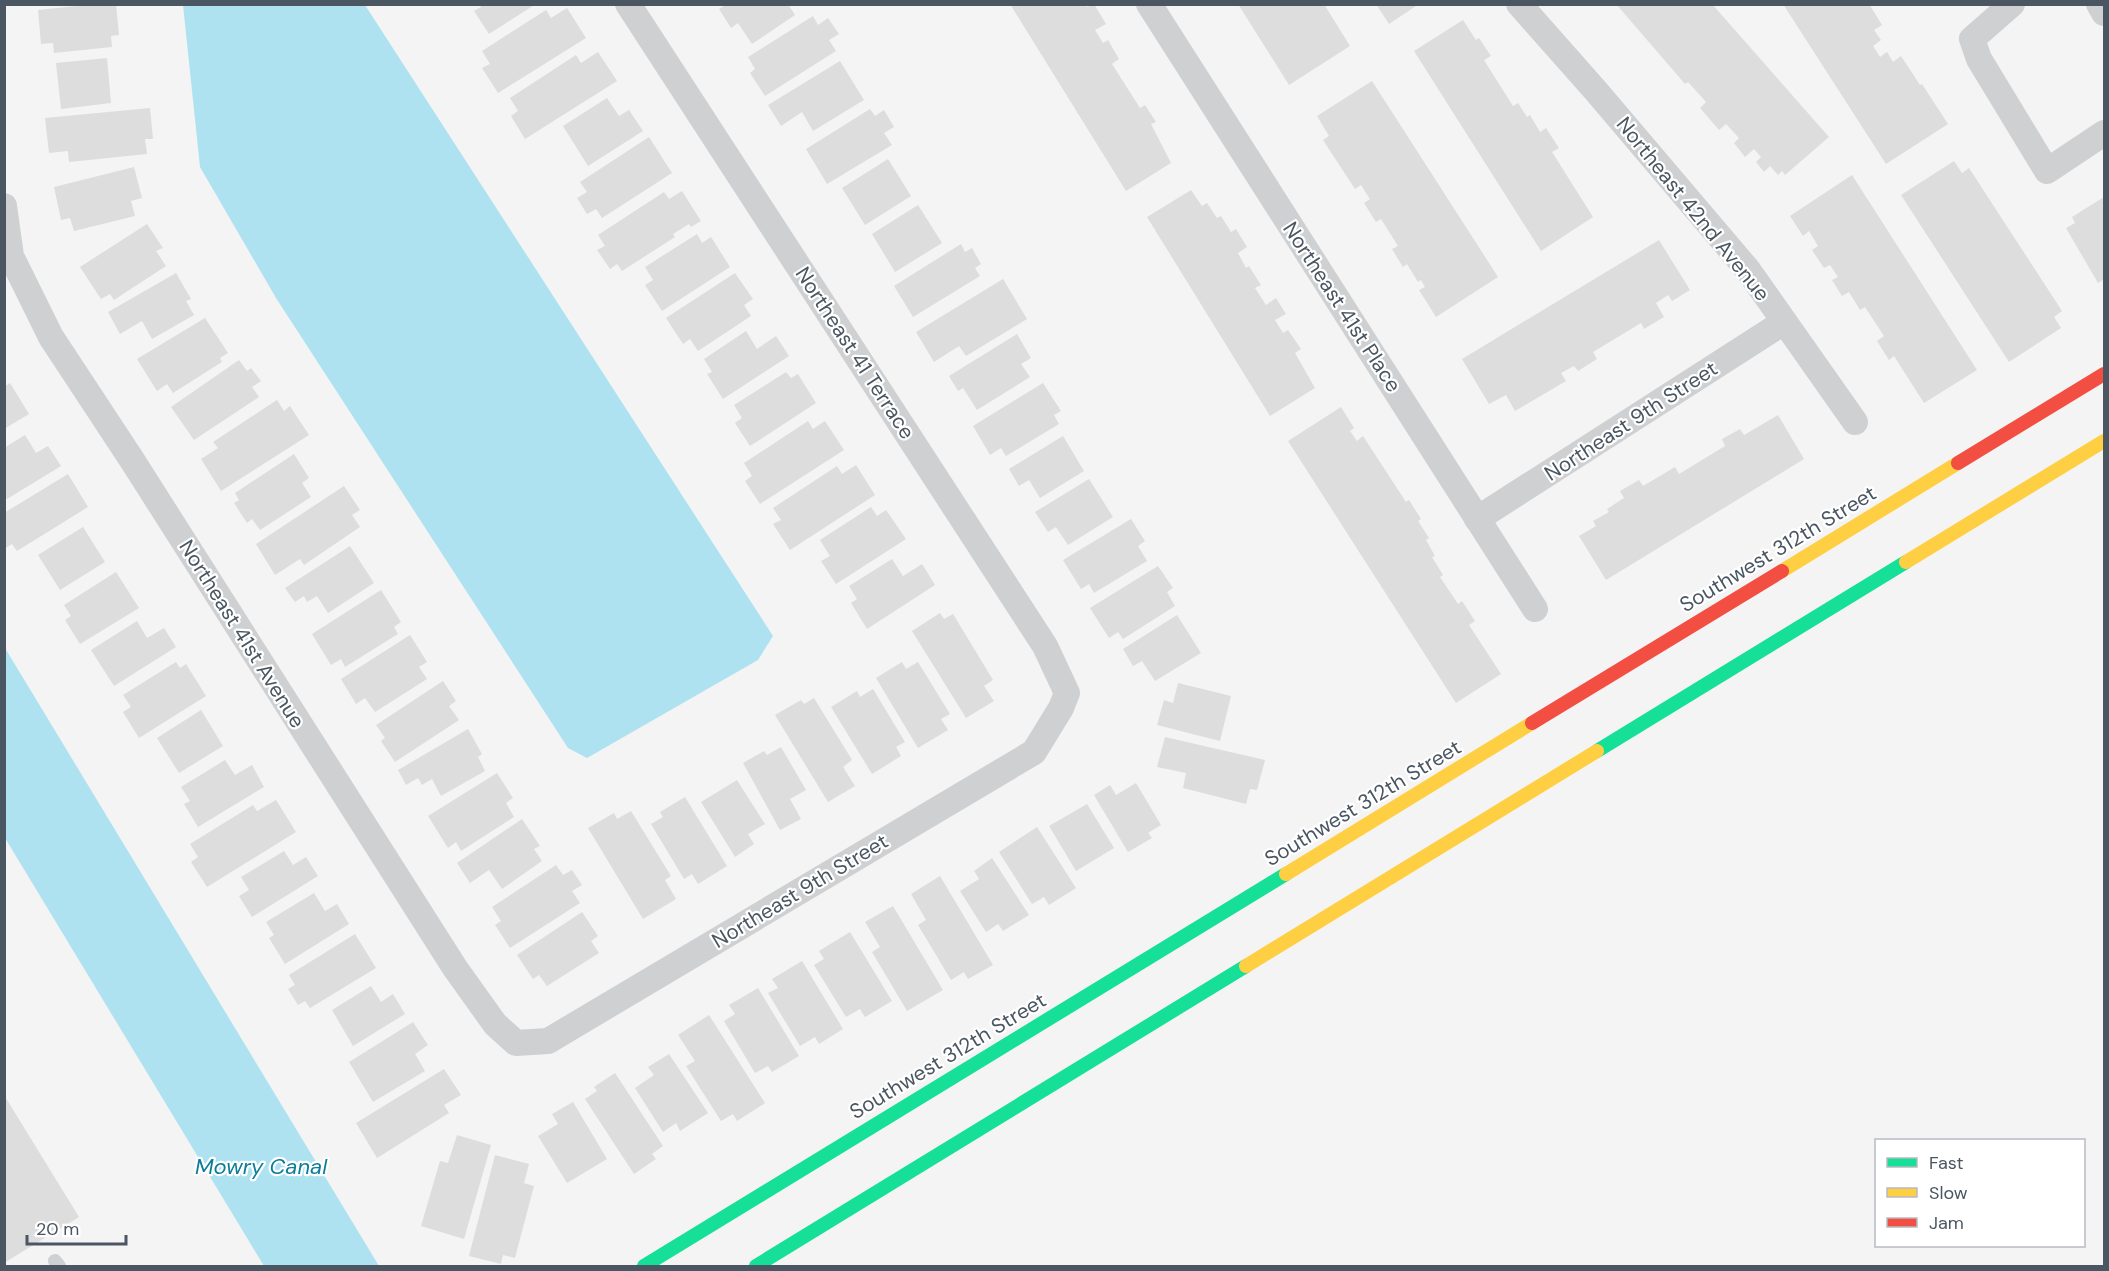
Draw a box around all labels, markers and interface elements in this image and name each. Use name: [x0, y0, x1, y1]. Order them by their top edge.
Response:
street label: Northeast 42nd Avenue: [1610, 111, 1776, 307]
street label: Northeast 41st Place: [1276, 216, 1408, 398]
street label: Northeast 41 Terrace: [789, 262, 921, 445]
street label: Northeast 9th Street: [1539, 355, 1723, 487]
street label: Southwest 312th Street: [1675, 479, 1881, 619]
street label: Northeast 41st Avenue: [173, 535, 311, 733]
street label: Southwest 312th Street: [1260, 733, 1466, 873]
street label: Northeast 9th Street: [707, 827, 893, 955]
street label: Southwest 312th Street: [845, 986, 1051, 1126]
legend: [1875, 1139, 2085, 1247]
text: Fast: [1929, 1151, 1964, 1175]
water label: Mowry Canal: [195, 1152, 328, 1181]
text: Slow: [1929, 1181, 1968, 1205]
scale bar: [27, 1208, 126, 1246]
text: Jam: [1929, 1211, 1964, 1235]
text: 20 m: [36, 1217, 79, 1241]

